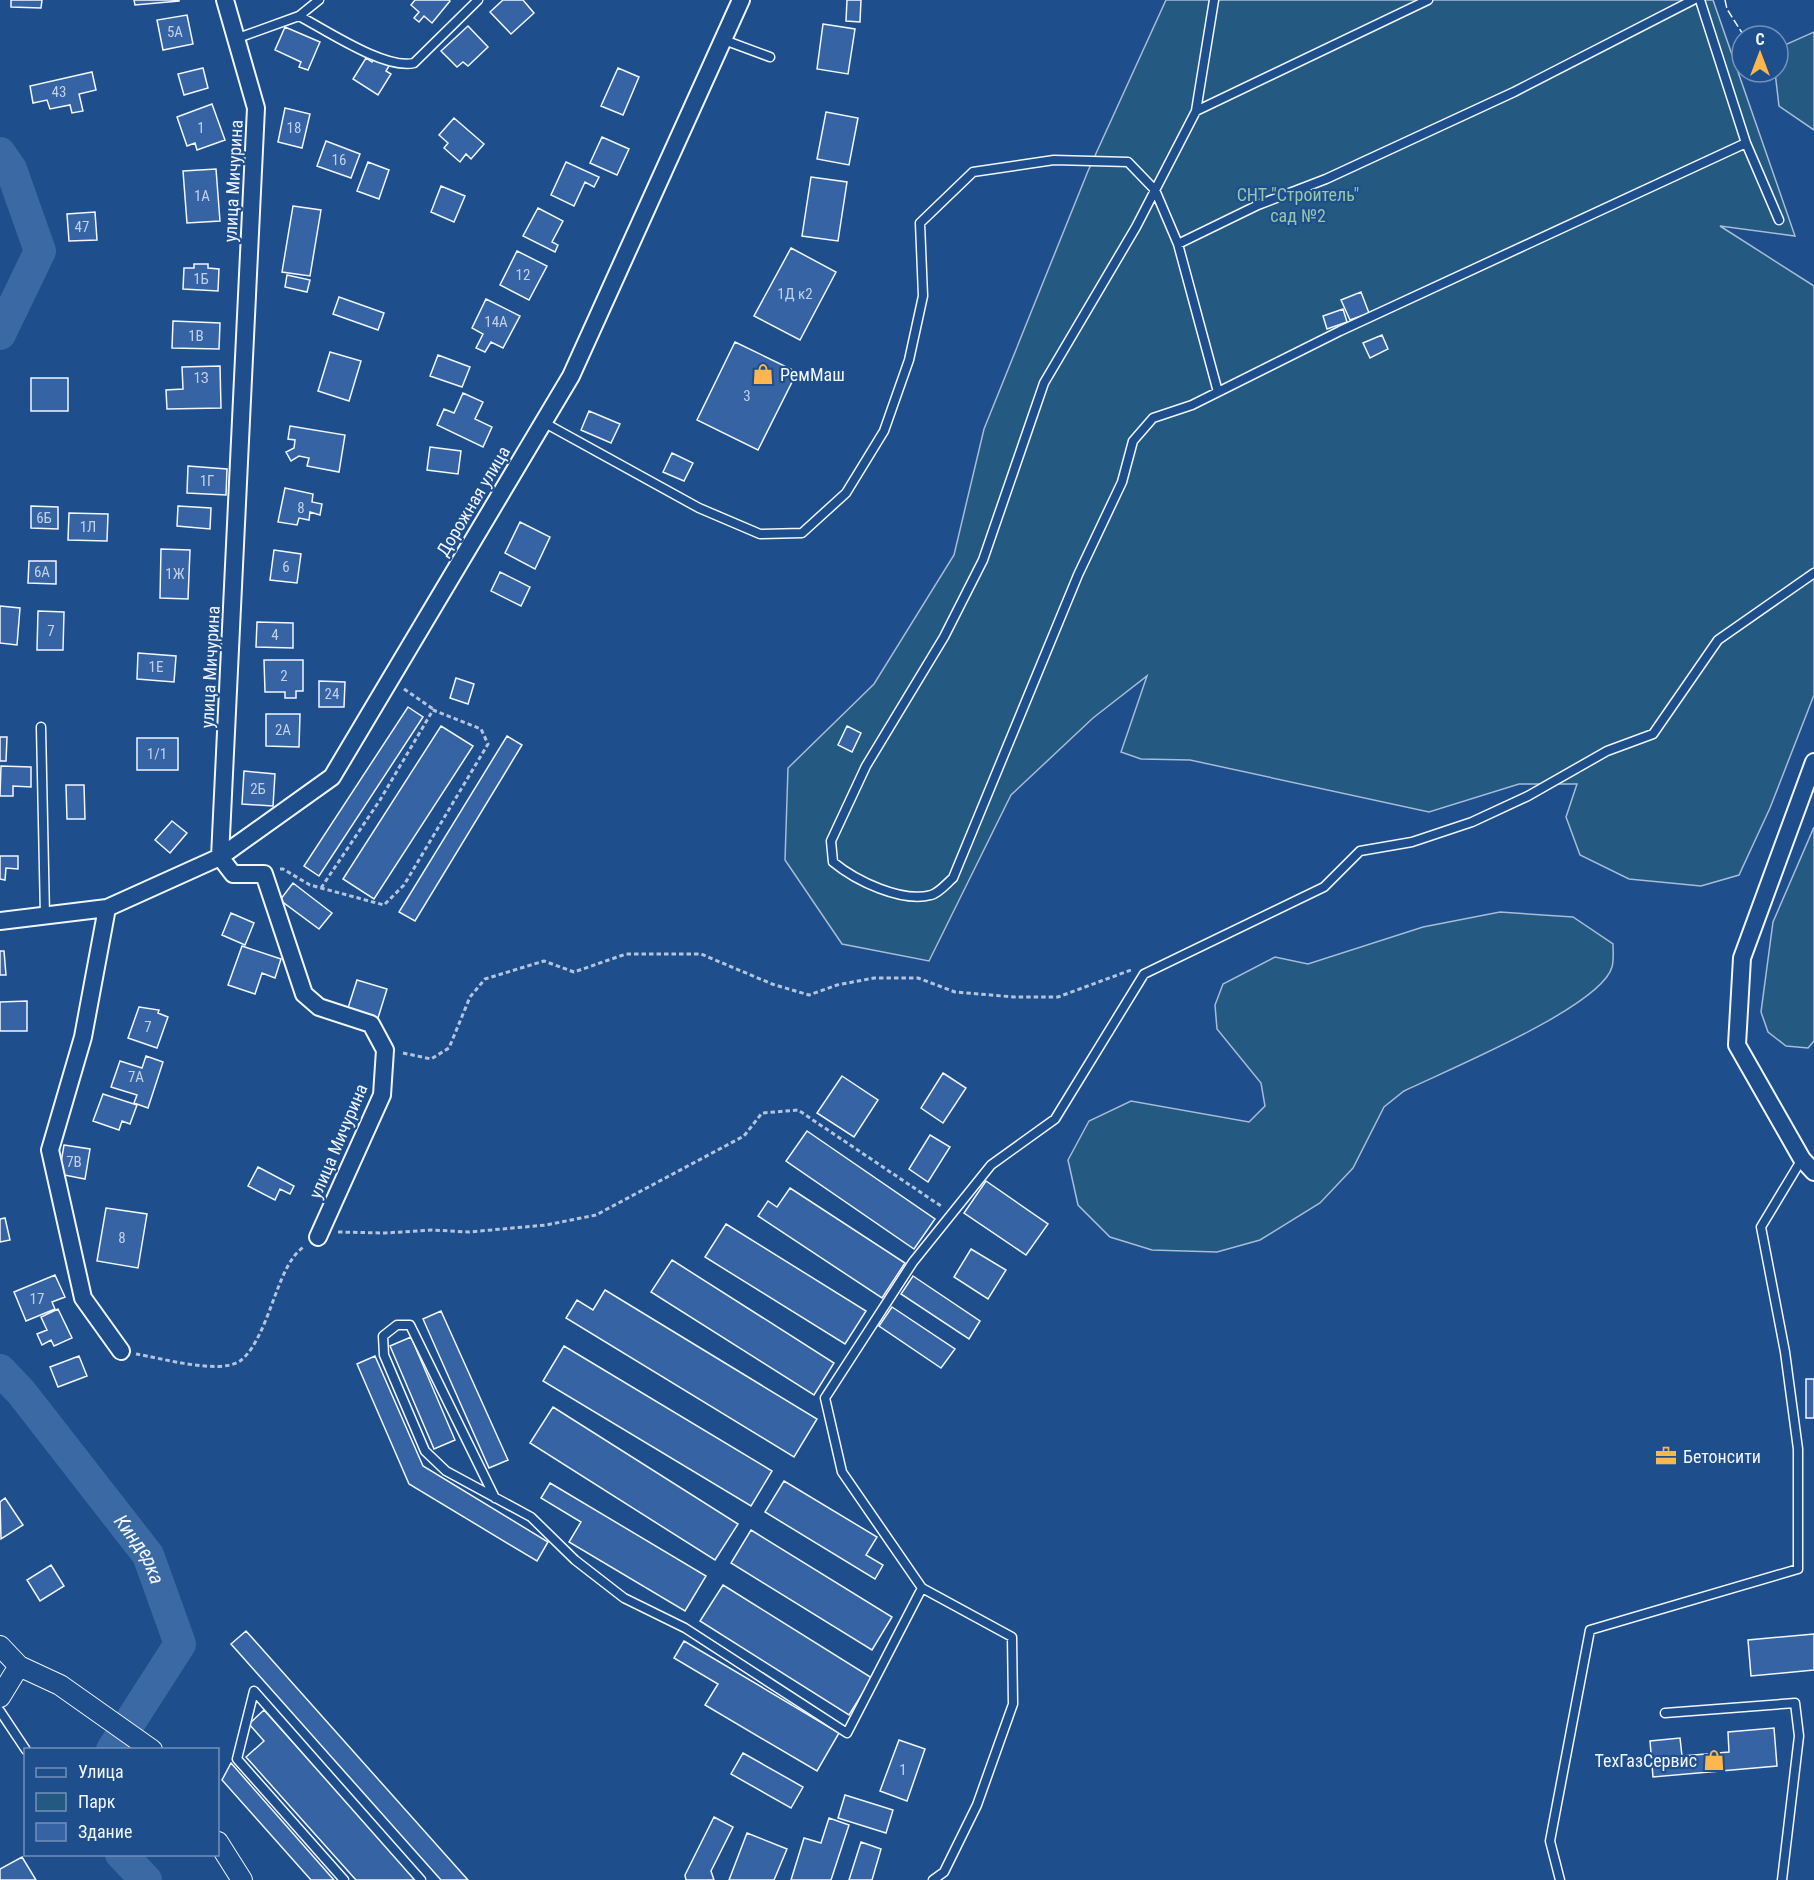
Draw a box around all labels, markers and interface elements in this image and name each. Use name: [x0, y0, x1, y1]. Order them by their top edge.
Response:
house number: 5А: [167, 23, 183, 41]
north arrow: [1730, 24, 1790, 84]
text: С: [1755, 30, 1765, 49]
house number: 43: [52, 83, 66, 101]
house number: 1: [197, 119, 205, 137]
street label: улица Мичурина: [219, 119, 247, 243]
house number: 18: [287, 119, 301, 137]
house number: 16: [332, 151, 346, 169]
park label: СНТ "Строитель" сад №2: [1237, 184, 1359, 226]
house number: 1А: [194, 187, 210, 205]
house number: 47: [75, 218, 89, 236]
house number: 12: [516, 266, 530, 284]
house number: 1Б: [193, 270, 209, 288]
house number: 1Д к2: [777, 285, 813, 303]
house number: 14А: [484, 313, 508, 331]
house number: 1В: [188, 327, 204, 345]
shop icon: РемМаш: [751, 362, 775, 386]
place label: РемМаш: [780, 364, 845, 385]
house number: 1З: [193, 369, 209, 387]
house number: 3: [743, 387, 751, 405]
street label: Дорожная улица: [432, 442, 514, 560]
house number: 1Г: [200, 472, 214, 490]
house number: 8: [297, 499, 305, 517]
house number: 6Б: [36, 509, 52, 527]
house number: 1Л: [80, 518, 96, 536]
house number: 6: [282, 558, 290, 576]
house number: 6А: [34, 563, 50, 581]
house number: 1Ж: [165, 565, 185, 583]
street label: улица Мичурина: [196, 605, 224, 729]
house number: 7: [47, 622, 55, 640]
house number: 4: [271, 626, 279, 644]
house number: 1Е: [149, 658, 163, 676]
house number: 2: [280, 667, 288, 685]
house number: 24: [325, 685, 339, 703]
house number: 2А: [275, 721, 291, 739]
house number: 1/1: [147, 745, 167, 763]
house number: 2Б: [250, 780, 266, 798]
house number: 7: [144, 1018, 152, 1036]
house number: 7А: [128, 1068, 144, 1086]
street label: улица Мичурина: [304, 1081, 372, 1201]
house number: 7В: [66, 1153, 82, 1171]
house number: 8: [118, 1229, 126, 1247]
house number: 17: [30, 1290, 44, 1308]
office icon: Бетонсити: [1654, 1444, 1678, 1468]
place label: Бетонсити: [1683, 1446, 1761, 1467]
water label: Киндерка: [109, 1510, 169, 1587]
legend: [24, 1748, 219, 1856]
shop icon: ТехГазСервис: [1702, 1748, 1726, 1772]
place label: ТехГазСервис: [1595, 1750, 1697, 1771]
text: Улица: [78, 1761, 124, 1782]
house number: 1: [899, 1761, 907, 1779]
text: Парк: [78, 1791, 116, 1812]
text: Здание: [78, 1821, 132, 1842]

